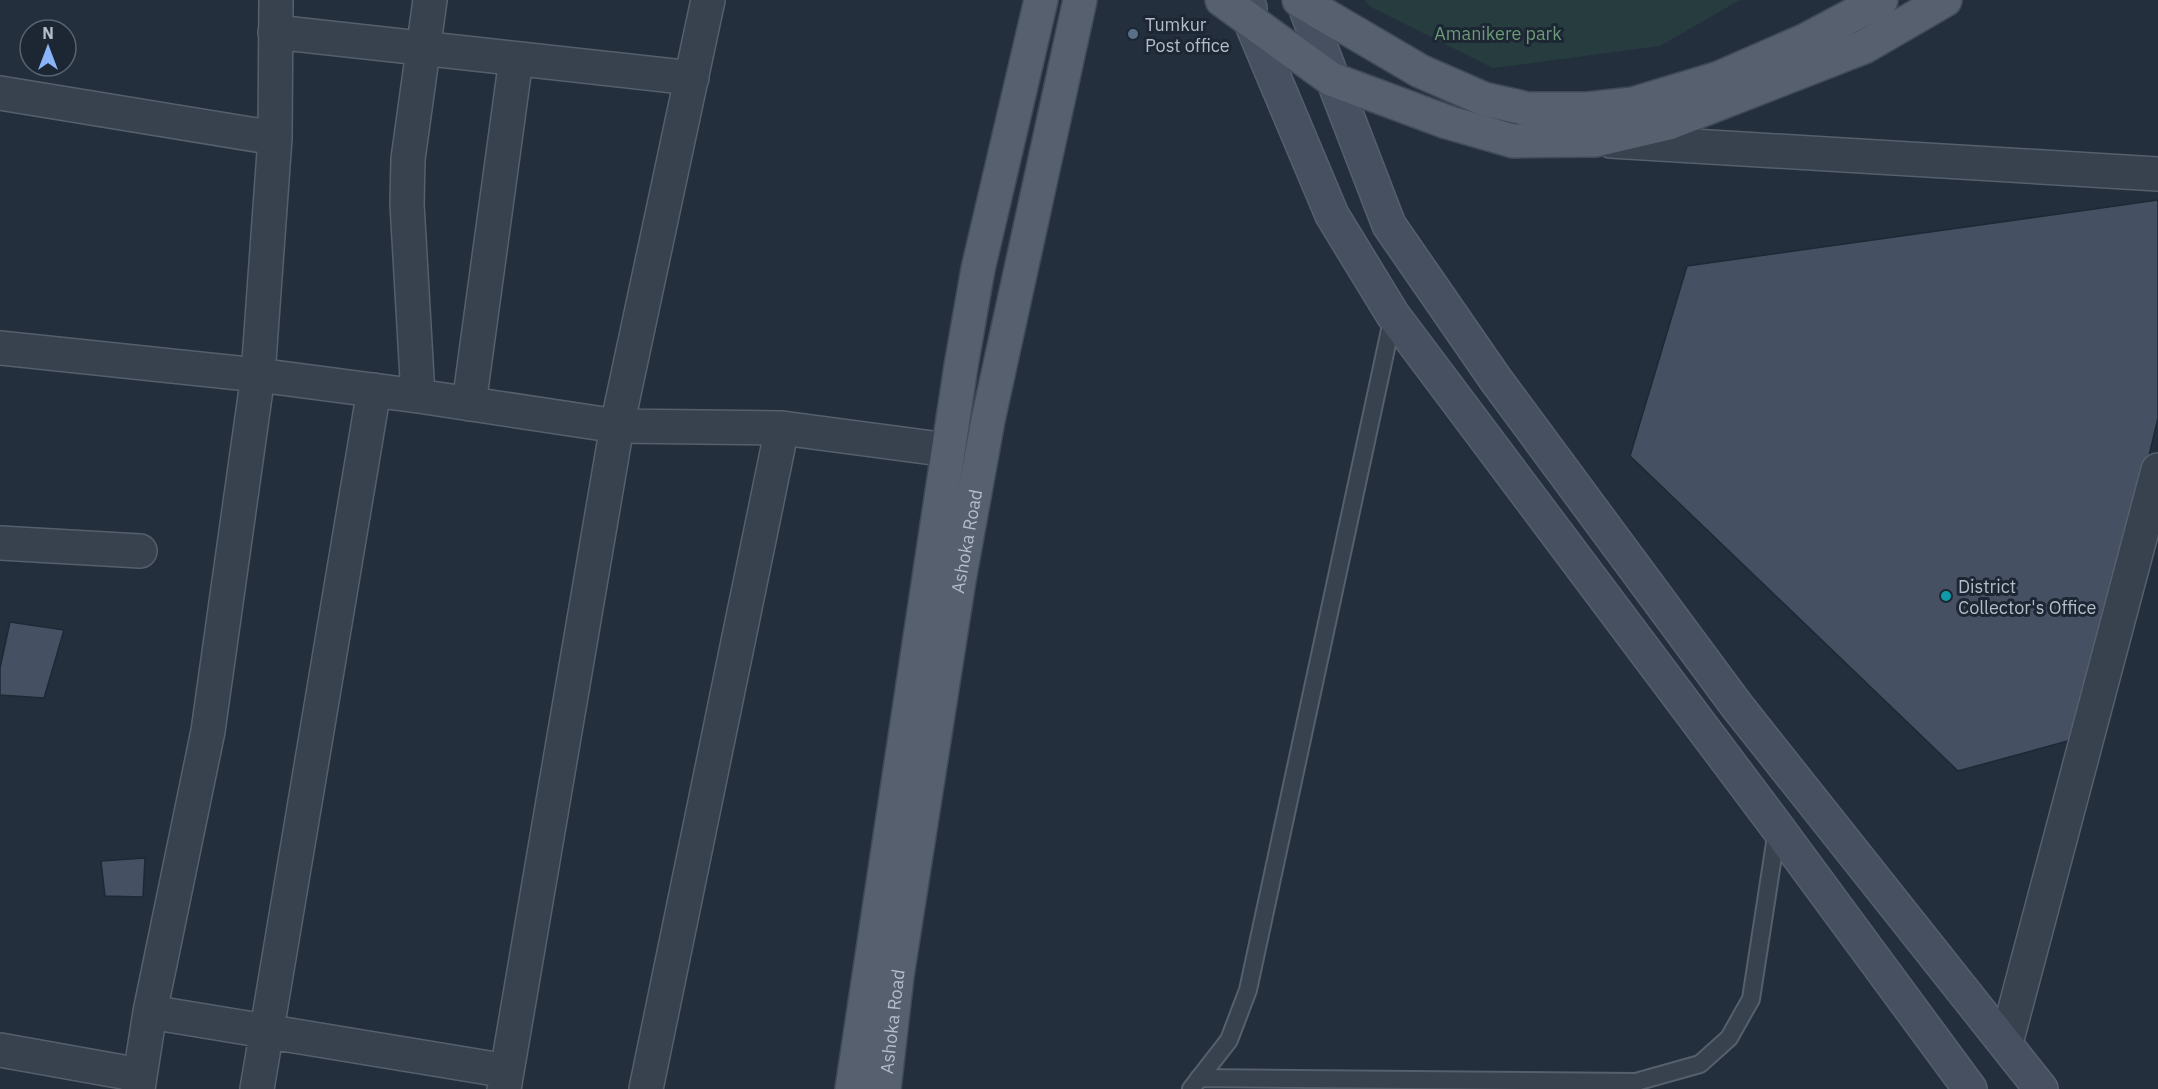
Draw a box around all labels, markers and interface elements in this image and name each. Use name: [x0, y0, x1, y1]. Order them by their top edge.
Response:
place label: Tumkur Post office: [1145, 13, 1230, 57]
north arrow: [18, 18, 78, 78]
park label: Amanikere park: [1434, 22, 1562, 45]
text: N: [42, 23, 54, 43]
marker: Tumkur Post office: [1126, 27, 1140, 41]
street label: Ashoka Road: [946, 487, 987, 595]
place label: District Collector's Office: [1958, 575, 2096, 619]
marker: District Collector's Office: [1939, 589, 1953, 603]
street label: Ashoka Road: [874, 967, 909, 1075]

